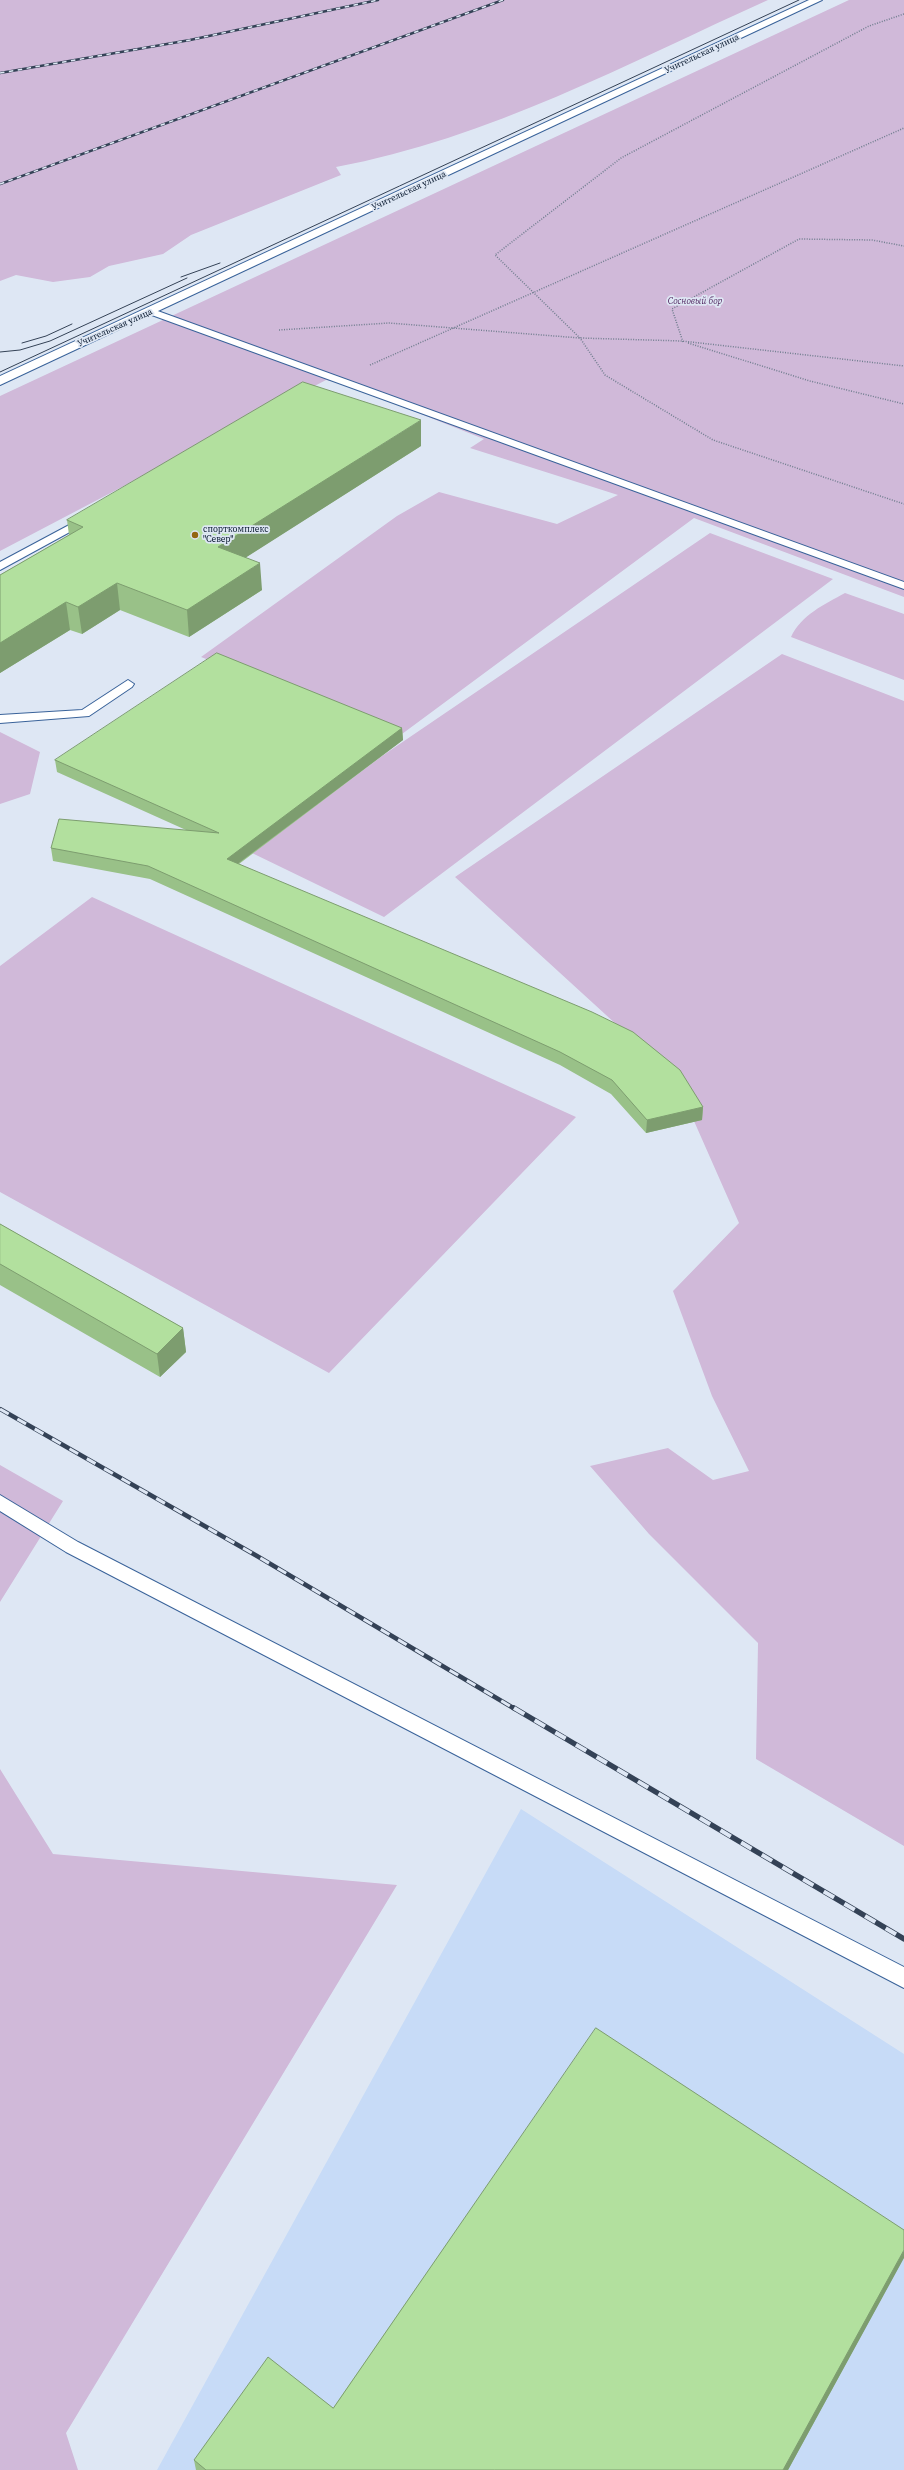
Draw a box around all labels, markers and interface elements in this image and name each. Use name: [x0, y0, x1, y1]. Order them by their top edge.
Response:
street label: Учительская улица: [663, 32, 741, 76]
street label: Учительская улица: [370, 169, 448, 213]
park label: Сосновый бор: [668, 297, 722, 307]
street label: Учительская улица: [76, 307, 154, 349]
place label: спорткомплекс "Север": [203, 525, 269, 546]
marker: спорткомплекс "Север": [190, 530, 200, 540]

